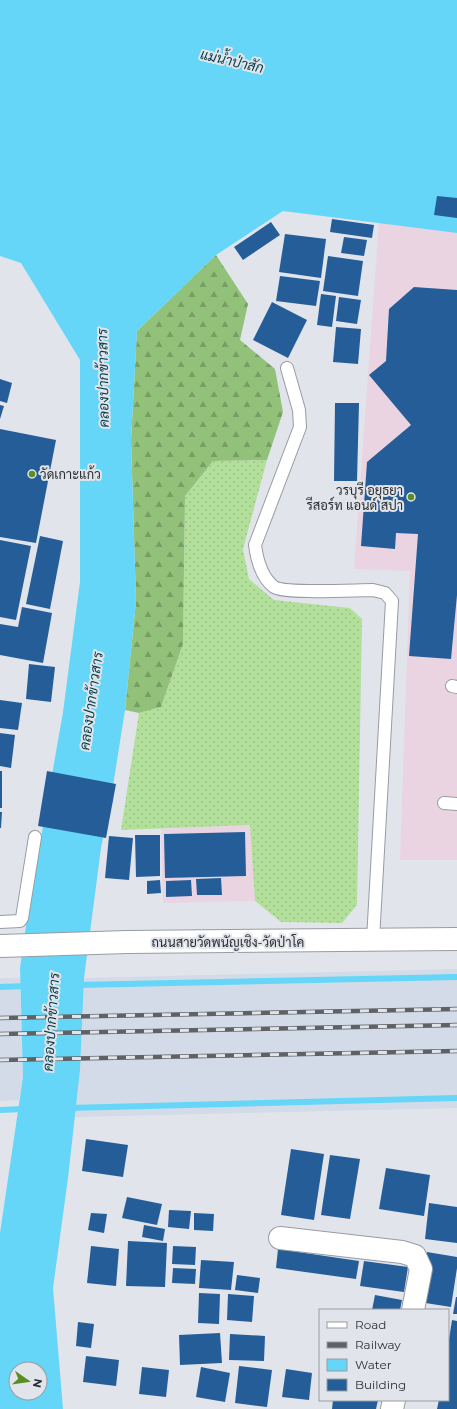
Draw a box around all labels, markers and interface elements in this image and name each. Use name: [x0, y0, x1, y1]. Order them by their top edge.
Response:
water label: แม่น้ำป่าสัก: [199, 42, 266, 77]
water label: คลองปากข้าวสาร: [93, 327, 113, 428]
place label: วัดเกาะแก้ว: [40, 465, 101, 482]
marker: วัดเกาะแก้ว: [27, 469, 37, 479]
place label: วรบุรี อยุธยา รีสอร์ท แอนด์ สปา: [306, 481, 403, 513]
marker: วรบุรี อยุธยา รีสอร์ท แอนด์ สปา: [406, 492, 416, 502]
water label: คลองปากข้าวสาร: [75, 649, 107, 751]
street label: ถนนสายวัดพนัญเชิง-วัดป่าโค: [152, 934, 304, 951]
water label: คลองปากข้าวสาร: [39, 971, 64, 1072]
legend: [319, 1309, 449, 1401]
text: Road: [355, 1317, 386, 1332]
text: Railway: [355, 1337, 401, 1352]
text: Water: [355, 1357, 392, 1372]
north arrow: [8, 1361, 48, 1401]
text: N: [30, 1377, 46, 1389]
text: Building: [355, 1377, 406, 1392]

